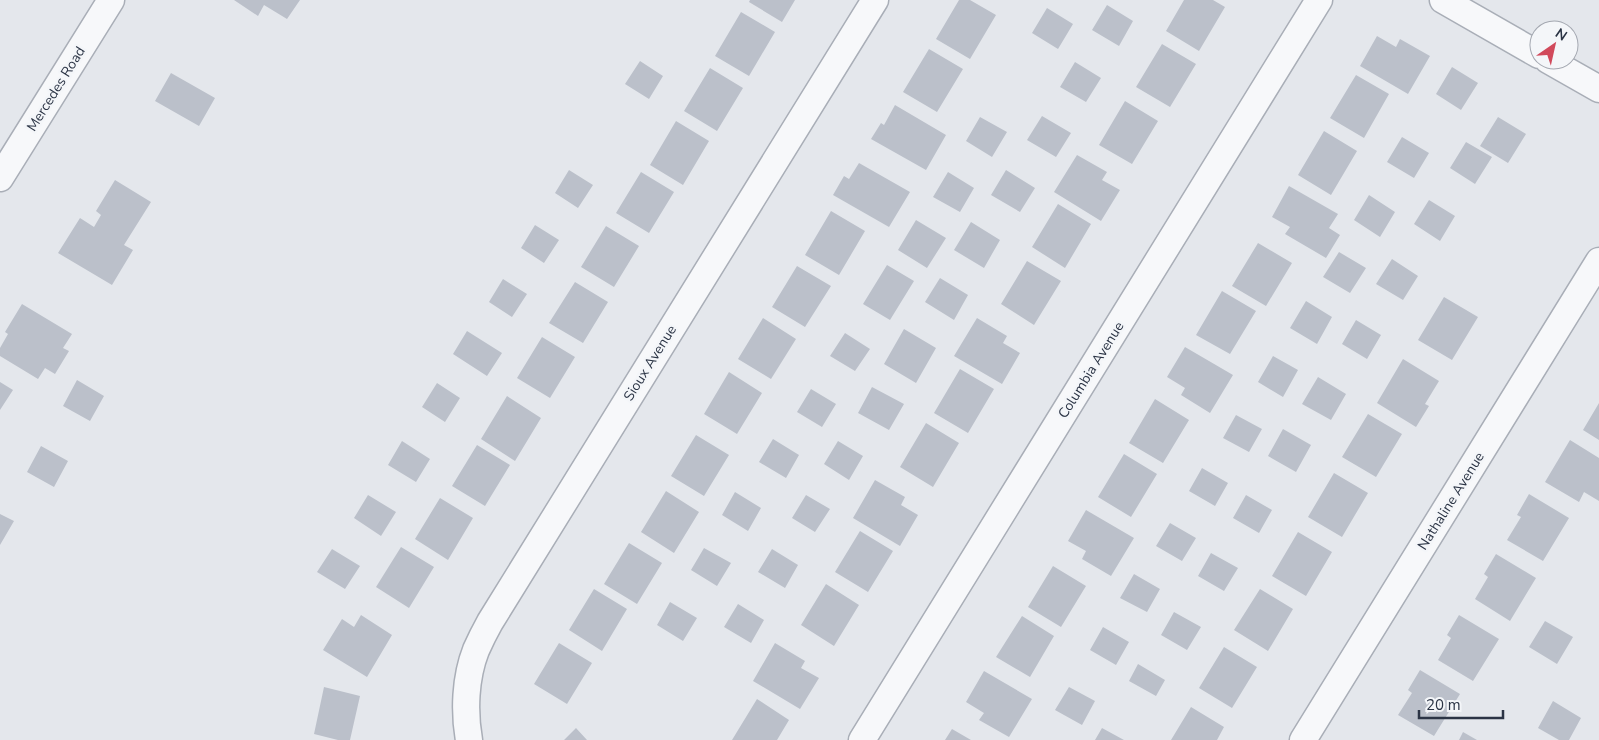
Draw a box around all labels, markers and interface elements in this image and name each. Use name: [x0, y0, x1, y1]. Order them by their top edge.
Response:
north arrow: [1529, 20, 1579, 70]
text: N: [1551, 24, 1571, 45]
street label: Mercedes Road: [22, 43, 90, 135]
street label: Columbia Avenue: [1054, 318, 1128, 422]
street label: Sioux Avenue: [619, 321, 681, 405]
street label: Nathaline Avenue: [1413, 448, 1489, 554]
scale bar: [1419, 688, 1503, 720]
text: 20 m: [1426, 695, 1461, 715]

